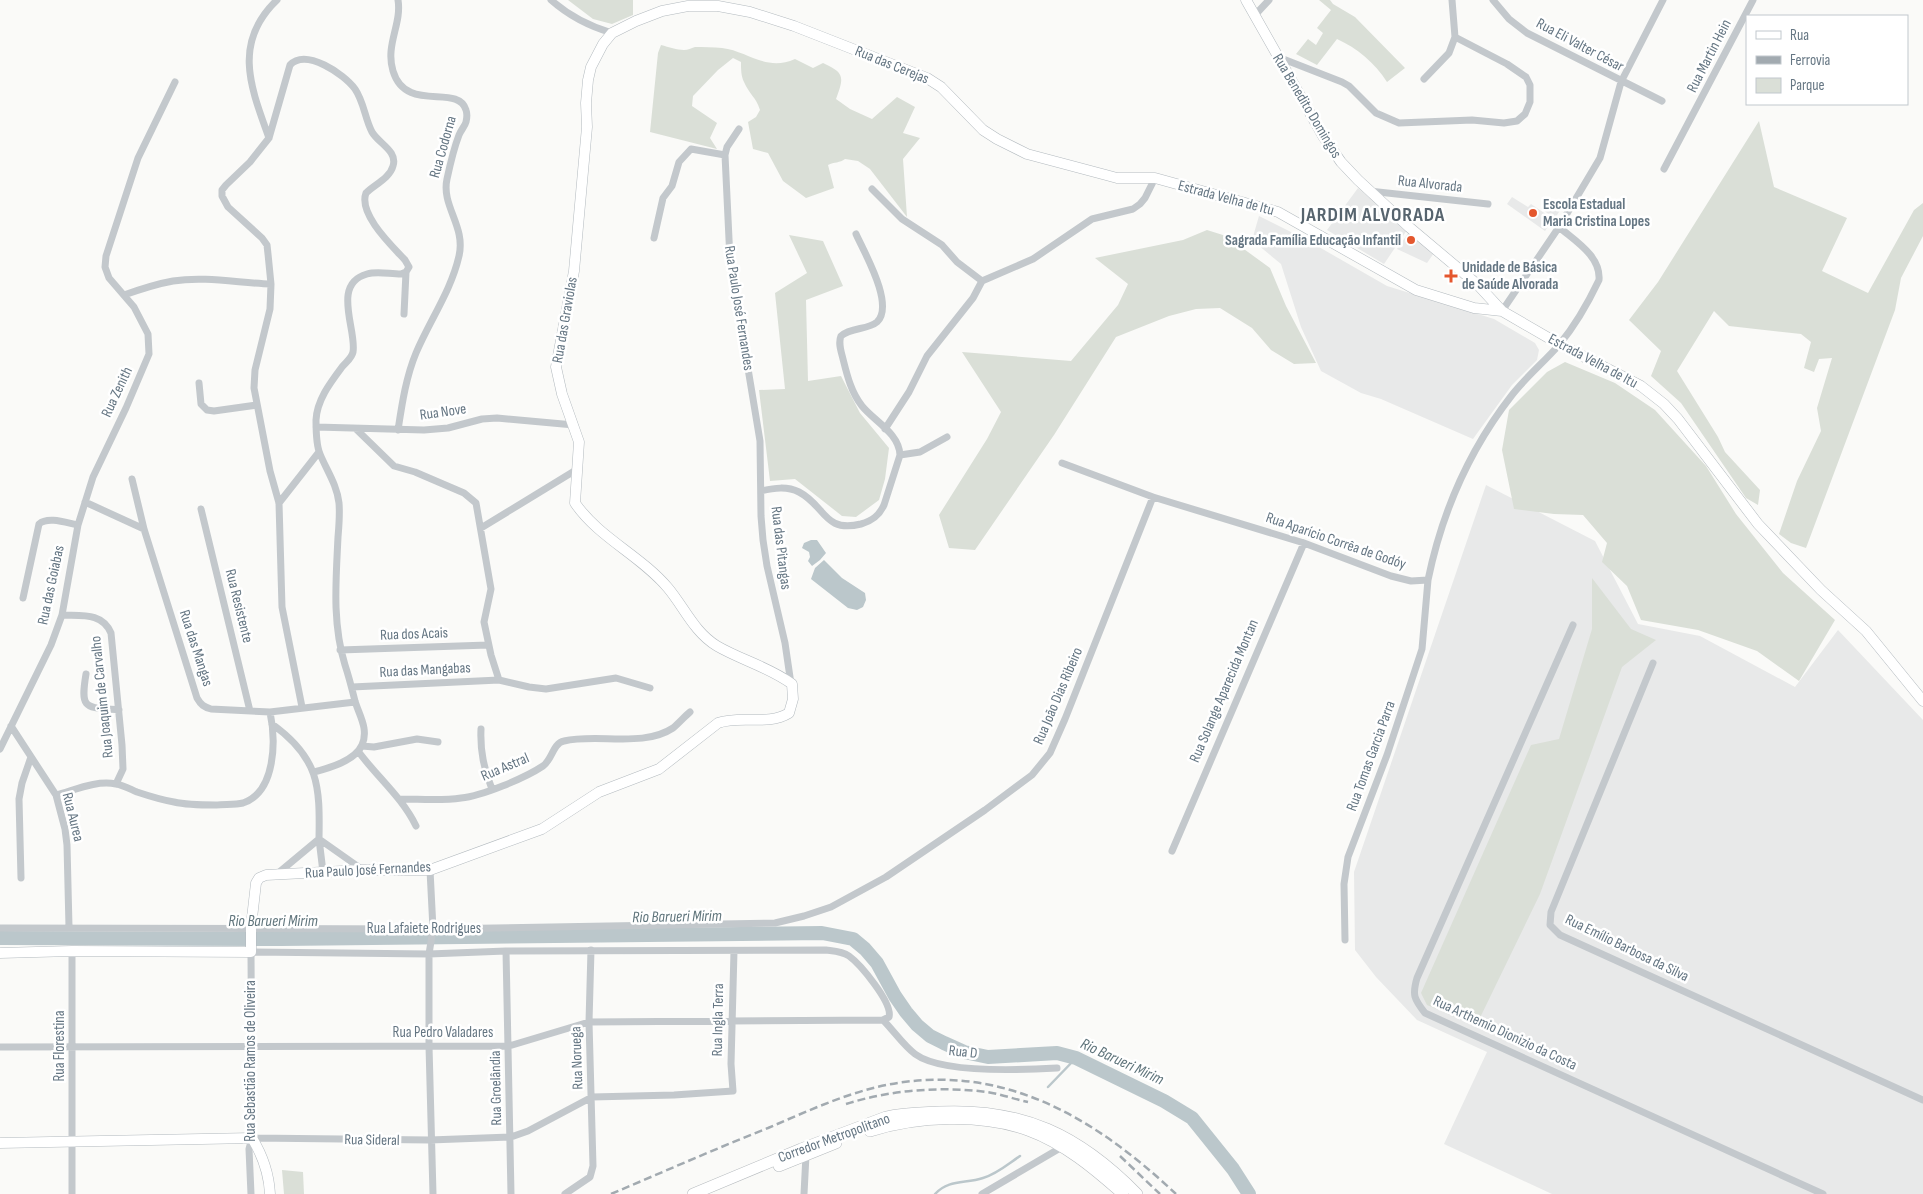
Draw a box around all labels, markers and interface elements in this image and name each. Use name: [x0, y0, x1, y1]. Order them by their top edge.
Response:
street label: Rua Eli Valter César: [1533, 14, 1628, 76]
legend: [1746, 15, 1908, 105]
street label: Rua Martin Hein: [1682, 16, 1736, 96]
text: Rua: [1790, 26, 1809, 45]
street label: Rua das Cerejas: [852, 42, 932, 88]
street label: Rua Benedito Domingos: [1268, 50, 1346, 162]
text: Ferrovia: [1790, 51, 1831, 70]
text: Parque: [1790, 76, 1825, 95]
street label: Rua Codorna: [425, 114, 461, 180]
street label: Rua Alvorada: [1397, 171, 1463, 197]
street label: Estrada Velha de Itu: [1176, 176, 1276, 220]
place label: Escola Estadual Maria Cristina Lopes: [1543, 195, 1650, 231]
district label: JARDIM ALVORADA: [1300, 203, 1445, 227]
marker: Escola Estadual Maria Cristina Lopes: [1527, 207, 1539, 219]
place label: Sagrada Família Educação Infantil: [1225, 231, 1401, 250]
marker: Sagrada Família Educação Infantil: [1405, 234, 1417, 246]
street label: Rua Paulo José Fernandes: [720, 244, 758, 372]
place label: Unidade de Básica de Saúde Alvorada: [1462, 258, 1558, 294]
marker: Unidade de Básica de Saúde Alvorada: [1444, 269, 1458, 283]
street label: Rua das Graviolas: [548, 275, 582, 365]
street label: Estrada Velha de Itu: [1545, 329, 1641, 393]
street label: Rua Zenith: [97, 364, 137, 420]
street label: Rua Nove: [418, 399, 468, 425]
street label: Rua das Pitangas: [766, 505, 796, 591]
street label: Rua Aparício Corrêa de Godóy: [1263, 508, 1409, 574]
street label: Rua das Goiabas: [33, 543, 69, 627]
street label: Rua Resistente: [221, 567, 257, 645]
street label: Rua das Mangas: [175, 607, 217, 689]
street label: Rua Solange Aparecida Montan: [1185, 617, 1263, 765]
street label: Rua dos Acais: [380, 623, 448, 645]
street label: Rua Joaquim de Carvalho: [86, 635, 118, 759]
street label: Rua João Dias Ribeiro: [1029, 645, 1087, 747]
street label: Rua das Mangabas: [379, 658, 471, 682]
street label: Rua Tomas Garcia Parra: [1342, 698, 1400, 814]
street label: Rua Astral: [478, 748, 532, 786]
street label: Rua Aurea: [58, 790, 88, 844]
street label: Rua Paulo José Fernandes: [305, 857, 431, 883]
water label: Rio Barueri Mirim: [632, 907, 722, 927]
street label: Rua Emílio Barbosa da Silva: [1562, 910, 1692, 986]
water label: Rio Barueri Mirim: [228, 912, 318, 931]
street label: Rua Lafaiete Rodrigues: [367, 919, 481, 938]
street label: Rua Sebastião Ramos de Oliveira: [241, 980, 260, 1142]
street label: Rua Ingla Terra: [708, 983, 728, 1057]
street label: Rua Arthemio Dionizio da Costa: [1430, 991, 1580, 1075]
street label: Rua Florestina: [50, 1010, 69, 1082]
street label: Rua Pedro Valadares: [393, 1023, 493, 1042]
street label: Rua Noruega: [566, 1026, 588, 1090]
water label: Rio Barueri Mirim: [1077, 1034, 1167, 1090]
street label: Rua D: [948, 1041, 978, 1063]
street label: Rua Groelândia: [486, 1050, 506, 1126]
street label: Corredor Metropolitano: [775, 1109, 893, 1167]
street label: Rua Sideral: [344, 1130, 400, 1150]

